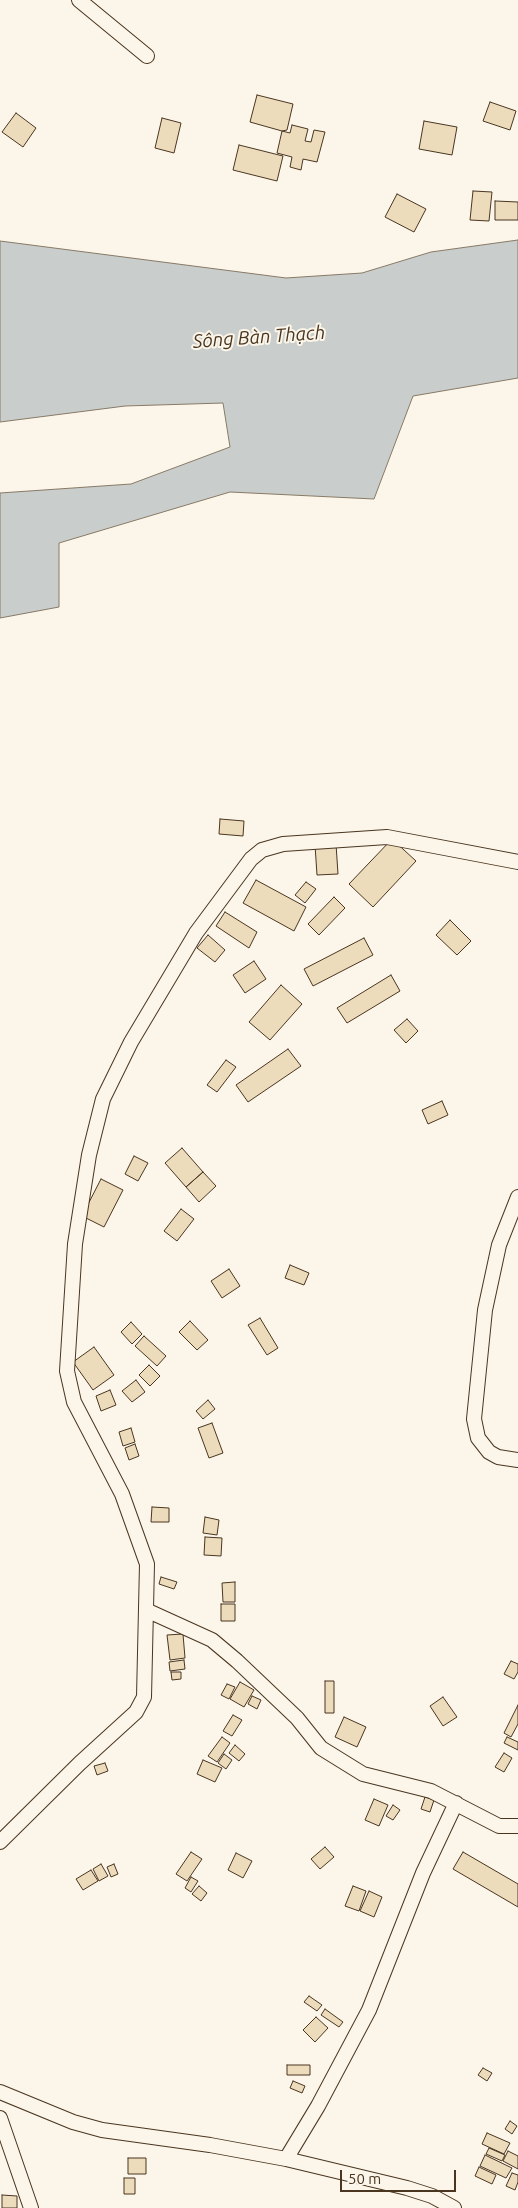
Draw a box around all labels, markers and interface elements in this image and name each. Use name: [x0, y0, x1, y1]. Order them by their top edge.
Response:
water label: Sông Bàn Thạch: [192, 321, 326, 353]
scale bar: [343, 2160, 459, 2192]
text: 50 m: [348, 2170, 381, 2187]

